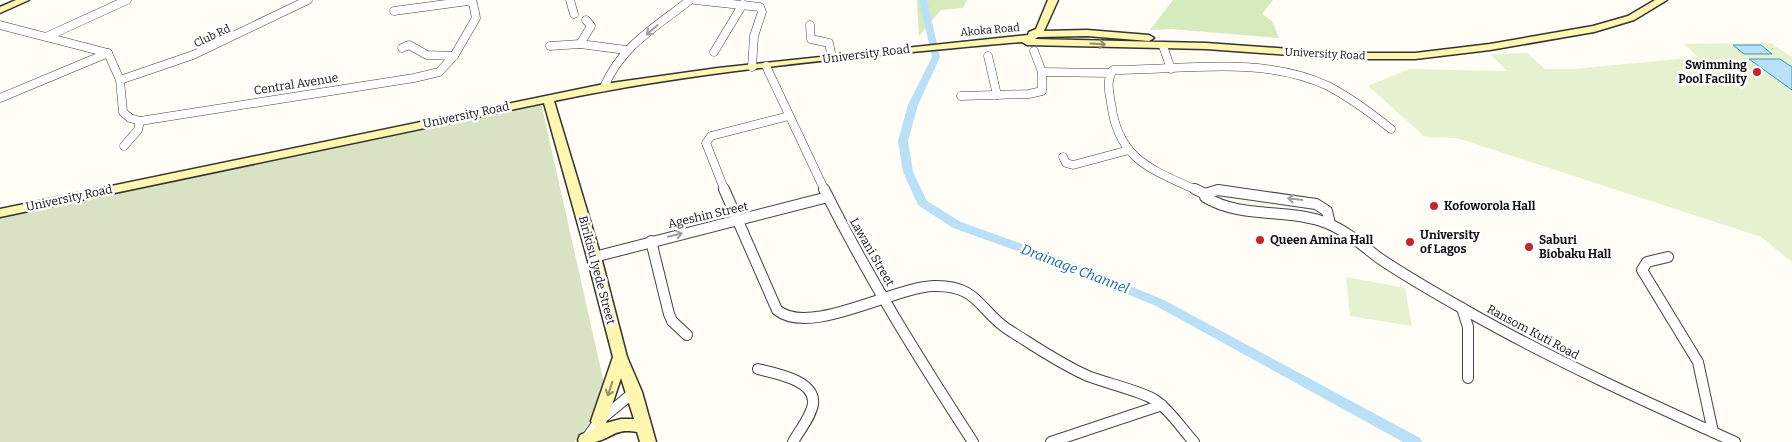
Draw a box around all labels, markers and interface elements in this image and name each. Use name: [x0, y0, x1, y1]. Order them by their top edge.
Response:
street label: Akoka Road: [960, 21, 1021, 39]
street label: Club Rd: [192, 22, 233, 50]
one-way arrow: [646, 25, 659, 36]
one-way arrow: [1090, 39, 1106, 48]
street label: University Road: [821, 42, 911, 66]
street label: University Road: [1284, 45, 1366, 63]
place label: Swimming Pool Facility: [1678, 58, 1747, 86]
marker: Swimming Pool Facility: [1751, 66, 1763, 78]
street label: Central Avenue: [253, 70, 339, 98]
street label: University Road: [421, 99, 511, 131]
street label: University Road: [24, 182, 114, 214]
one-way arrow: [1287, 194, 1303, 204]
street label: Ageshin Street: [666, 199, 750, 231]
place label: Kofoworola Hall: [1444, 199, 1536, 213]
marker: Kofoworola Hall: [1428, 200, 1440, 212]
street label: Birikisu Iyede Street: [576, 214, 618, 327]
street label: Lawani Street: [847, 216, 897, 289]
place label: University of Lagos: [1420, 228, 1480, 256]
one-way arrow: [667, 230, 683, 239]
place label: Queen Amina Hall: [1270, 233, 1374, 247]
place label: Saburi Biobaku Hall: [1539, 233, 1612, 261]
marker: Queen Amina Hall: [1254, 234, 1266, 246]
marker: University of Lagos: [1404, 236, 1416, 248]
water label: Drainage Channel: [1019, 241, 1132, 298]
marker: Saburi Biobaku Hall: [1523, 241, 1535, 253]
street label: Ransom Kuti Road: [1484, 302, 1582, 362]
one-way arrow: [605, 381, 614, 396]

